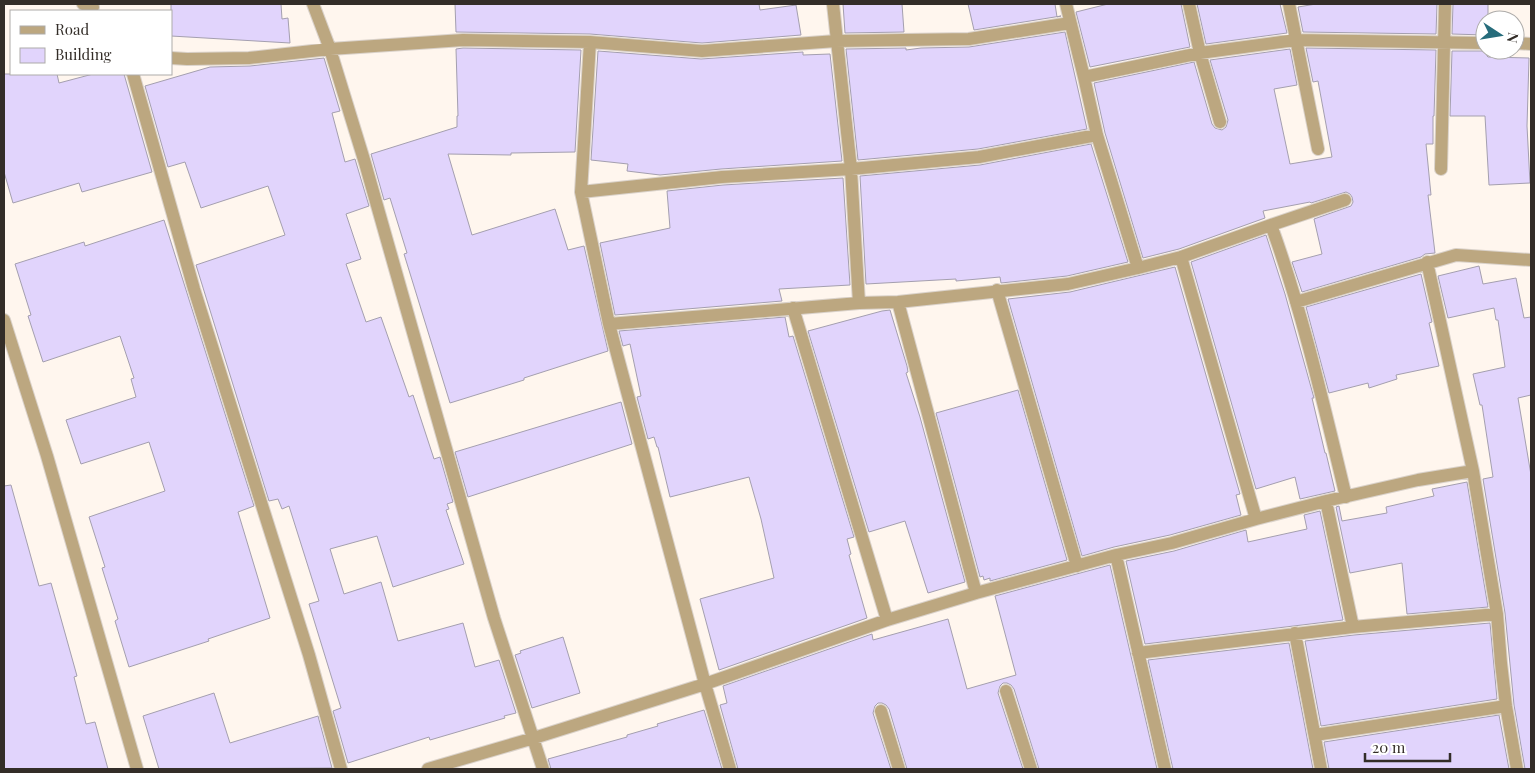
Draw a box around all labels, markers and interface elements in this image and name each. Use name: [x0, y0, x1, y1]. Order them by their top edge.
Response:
legend: [10, 10, 172, 75]
north arrow: [1475, 10, 1525, 60]
text: Road: [55, 19, 89, 39]
text: N: [1503, 31, 1524, 45]
text: Building: [55, 44, 112, 64]
scale bar: [1365, 730, 1450, 762]
text: 20 m: [1372, 737, 1406, 757]

